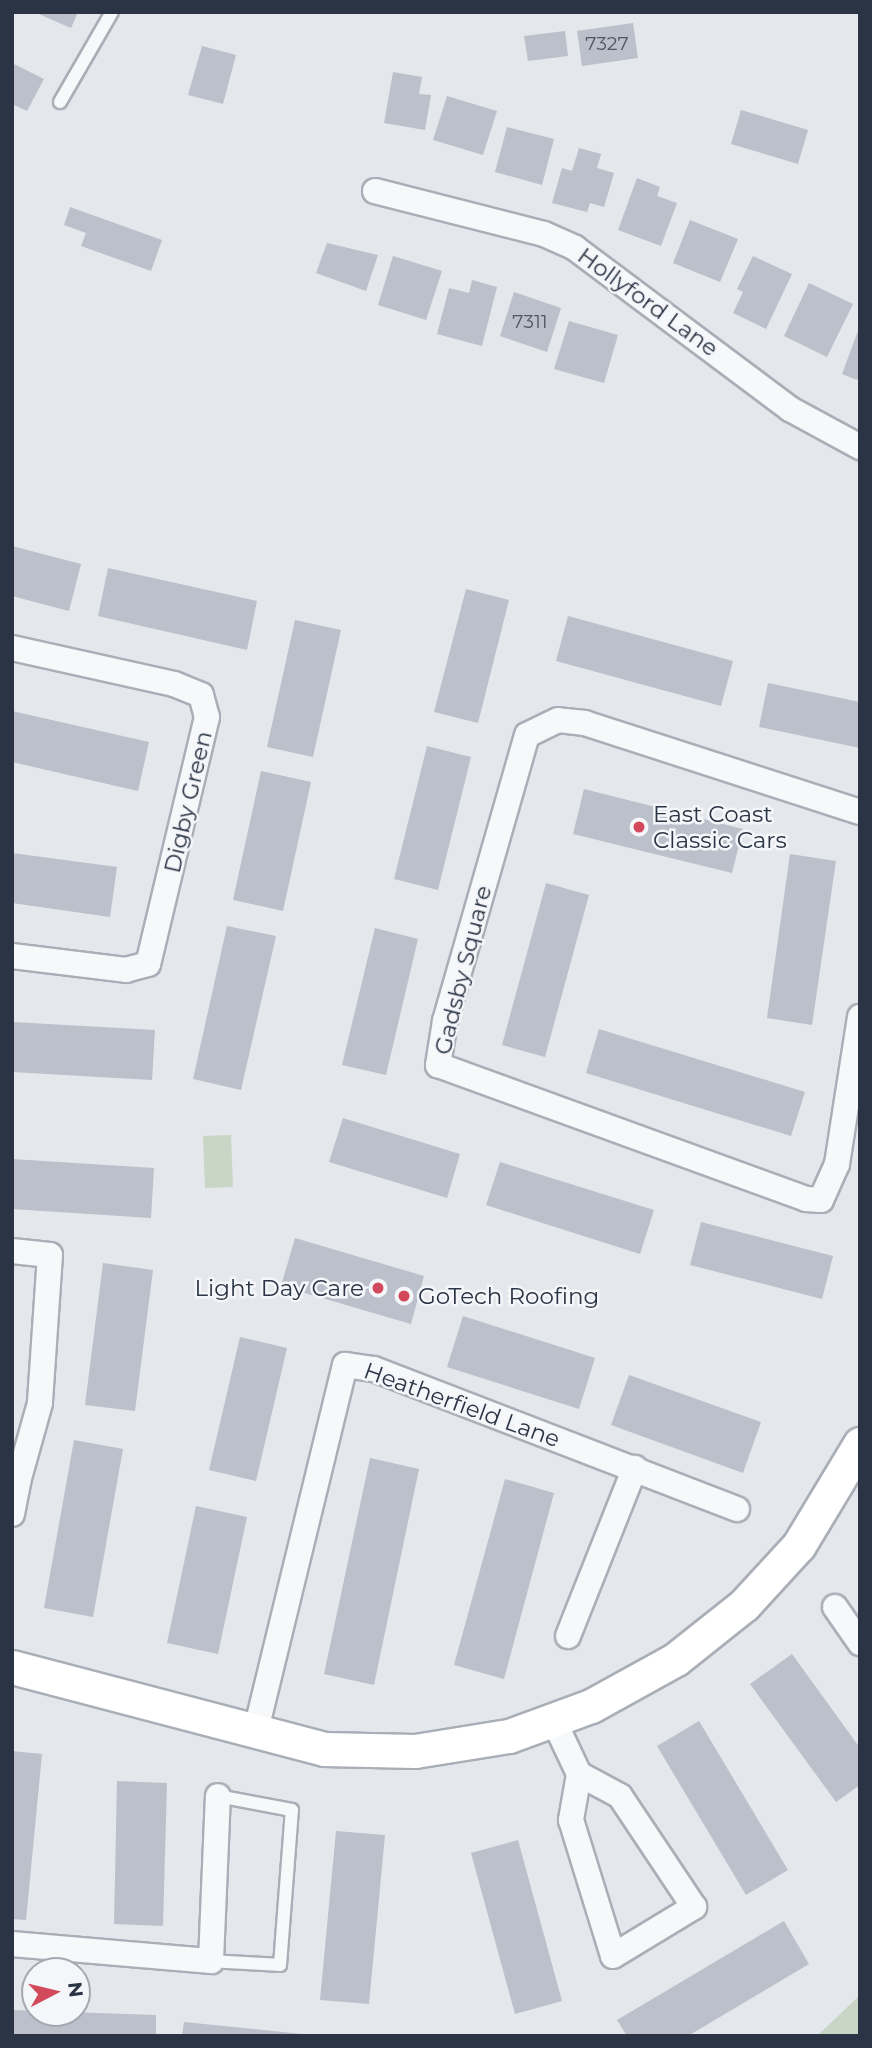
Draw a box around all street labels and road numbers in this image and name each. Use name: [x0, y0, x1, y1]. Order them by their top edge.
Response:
street label: Hollyford Lane: [572, 242, 724, 362]
street label: Digby Green: [158, 728, 218, 876]
street label: Gadsby Square: [429, 882, 497, 1058]
street label: Heatherfield Lane: [360, 1357, 564, 1453]

